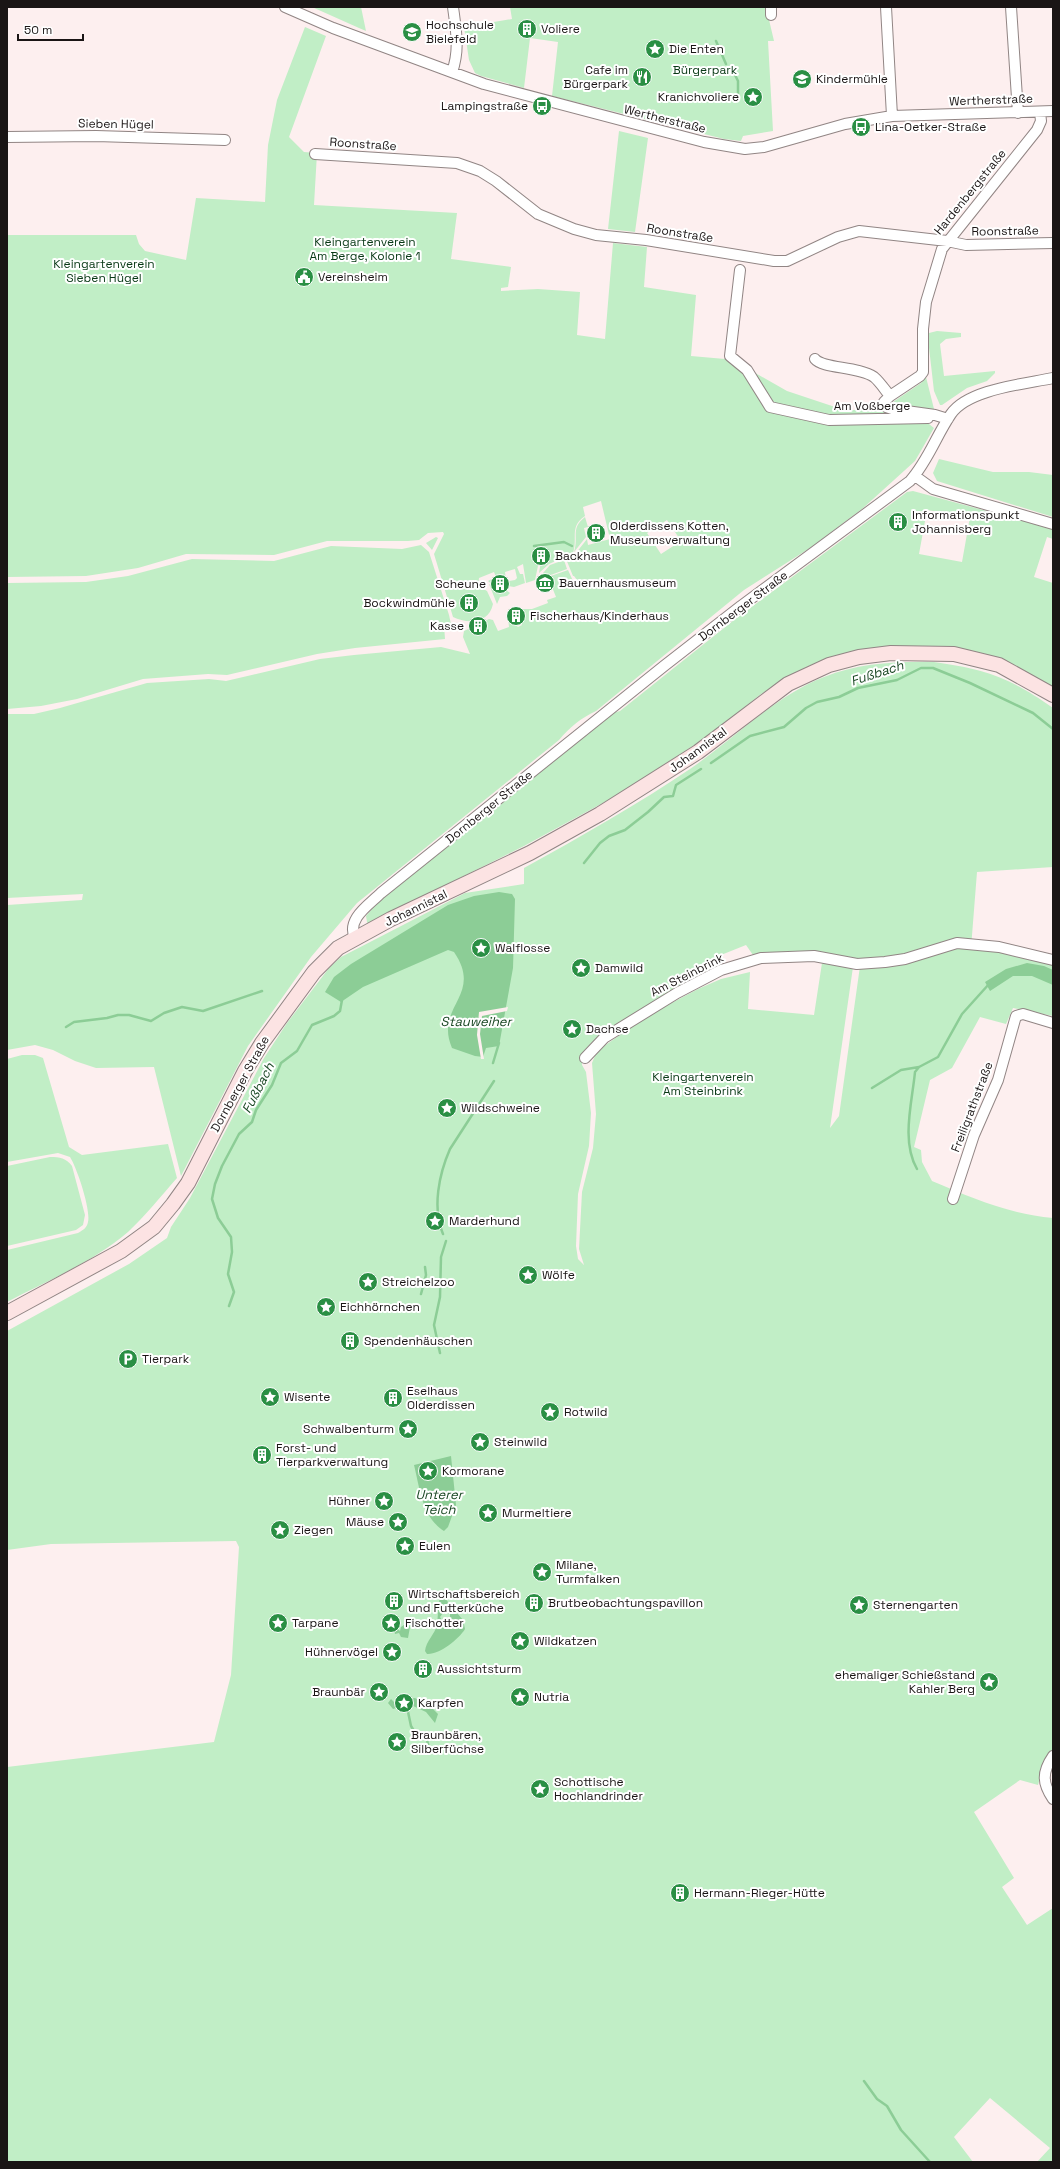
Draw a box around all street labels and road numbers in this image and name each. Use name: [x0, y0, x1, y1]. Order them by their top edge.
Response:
street label: Wertherstraße: [949, 91, 1033, 109]
street label: Wertherstraße: [622, 101, 708, 137]
street label: Sieben Hügel: [78, 115, 154, 133]
street label: Roonstraße: [329, 134, 397, 154]
street label: Hardenbergstraße: [931, 146, 1009, 238]
street label: Roonstraße: [645, 220, 715, 246]
street label: Roonstraße: [971, 222, 1039, 240]
street label: Am Voßberge: [834, 398, 910, 414]
street label: Dornberger Straße: [695, 567, 791, 645]
street label: Johannistal: [666, 724, 730, 776]
street label: Dornberger Straße: [442, 767, 536, 847]
street label: Johannistal: [382, 886, 450, 930]
street label: Am Steinbrink: [648, 949, 727, 1000]
street label: Dornberger Straße: [207, 1033, 273, 1135]
street label: Freiligrathstraße: [947, 1059, 997, 1155]

